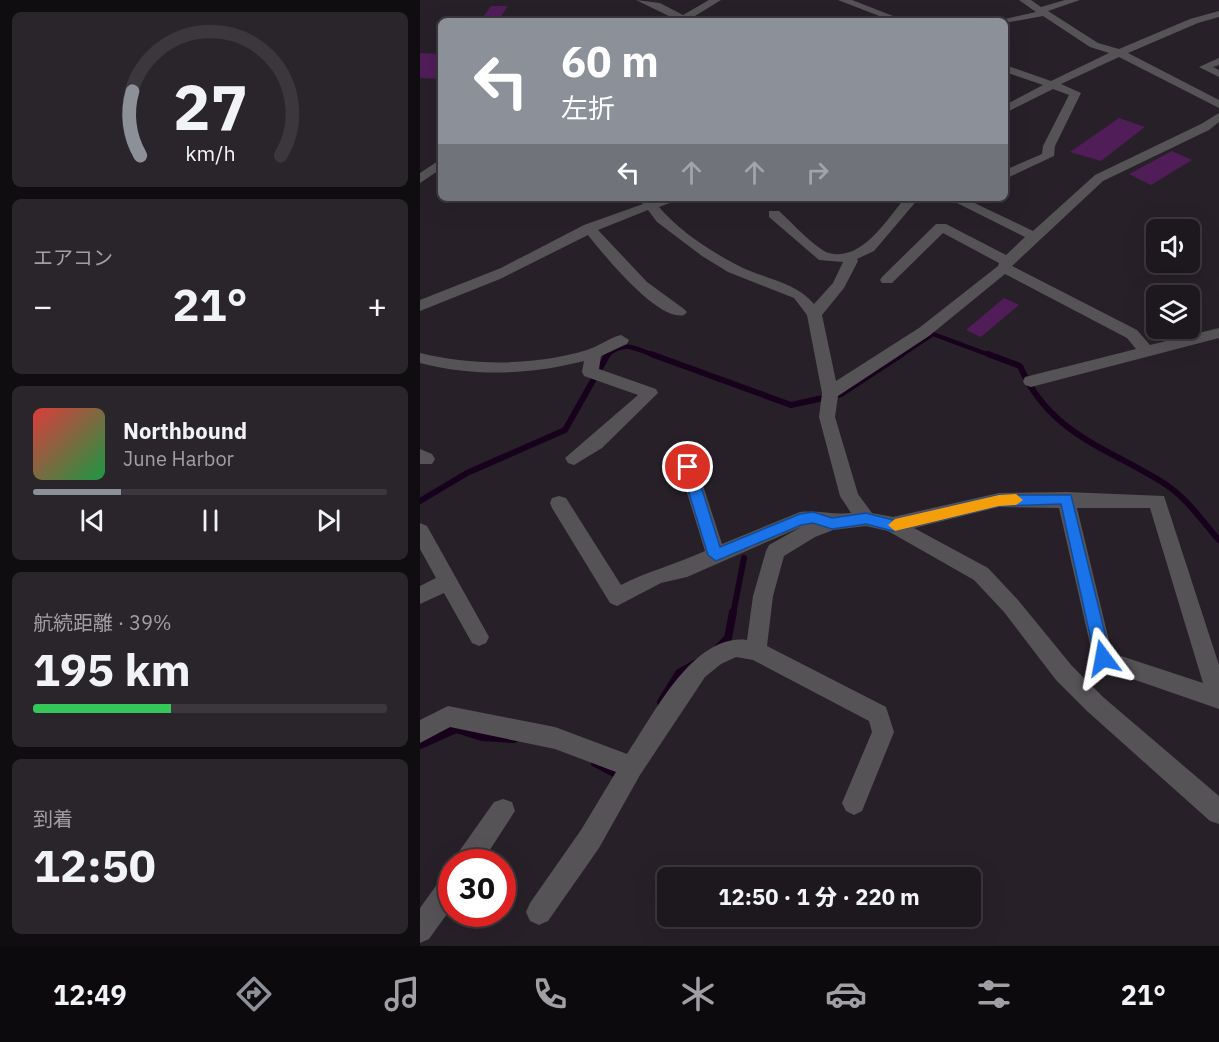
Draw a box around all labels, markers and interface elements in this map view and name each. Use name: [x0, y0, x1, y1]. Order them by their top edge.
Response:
text: 60 m: [561, 34, 659, 89]
icon: left: [462, 42, 540, 120]
text: 27: [173, 67, 247, 148]
text: 左折: [561, 90, 615, 125]
text: km/h: [185, 140, 235, 168]
icon: left: [612, 156, 645, 189]
icon: ahead: [675, 156, 708, 189]
icon: ahead: [738, 156, 771, 189]
icon: right: [801, 156, 834, 189]
map controls: [1146, 219, 1200, 339]
button: sound: [1146, 219, 1200, 273]
text: エアコン: [33, 244, 113, 271]
text: 21°: [172, 275, 248, 333]
text: −: [33, 284, 53, 327]
text: +: [367, 284, 387, 327]
button: layers: [1146, 285, 1200, 339]
text: Northbound: [123, 416, 247, 445]
pin: [662, 441, 713, 492]
text: June Harbor: [123, 445, 234, 472]
icon: arrive: [671, 450, 704, 483]
icon: previous: [76, 504, 109, 537]
icon: pause: [194, 504, 227, 537]
icon: next: [312, 504, 345, 537]
text: 航続距離 · 39%: [33, 609, 172, 636]
position arrow: [1071, 626, 1135, 690]
text: 195 km: [33, 640, 191, 698]
text: 到着: [33, 805, 73, 832]
text: 12:50: [33, 836, 156, 894]
speed limit sign: 30: [438, 849, 516, 927]
text: 12:50 · 1 分 · 220 m: [718, 882, 920, 911]
icon: directions: [233, 973, 275, 1015]
icon: music: [381, 973, 423, 1015]
icon: phone: [529, 973, 571, 1015]
icon: climate: [677, 973, 719, 1015]
icon: car: [825, 973, 867, 1015]
icon: filters: [973, 973, 1015, 1015]
text: 12:49: [53, 977, 127, 1012]
text: 21°: [1121, 977, 1166, 1012]

